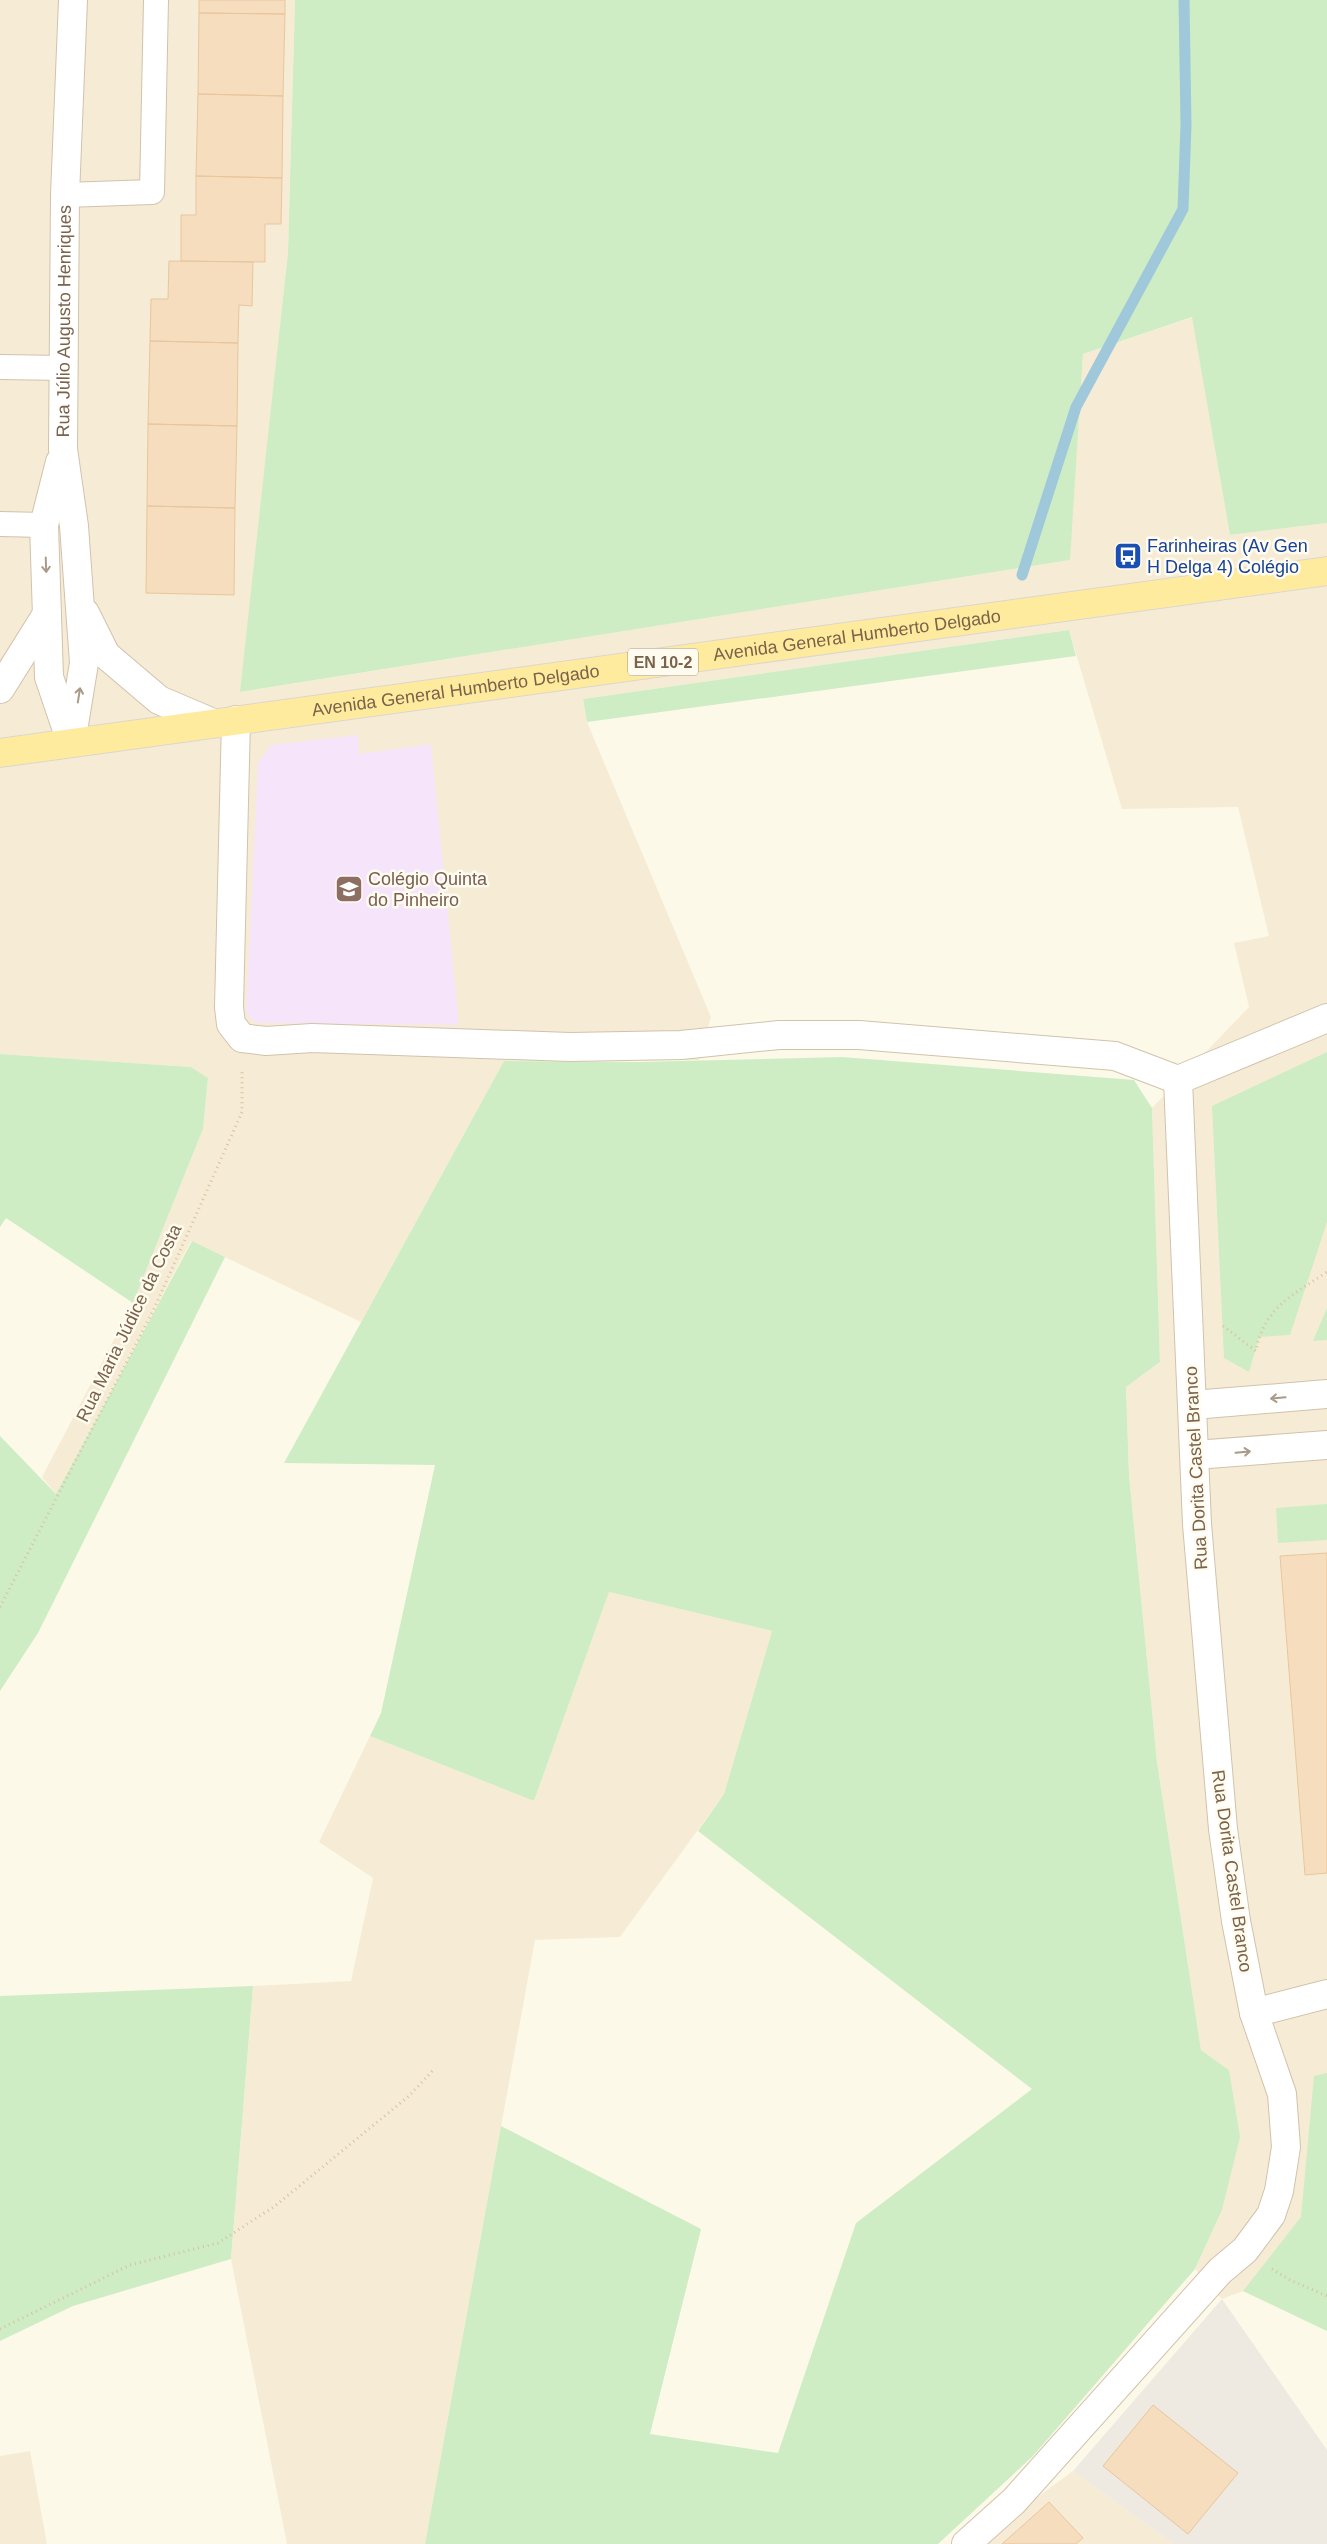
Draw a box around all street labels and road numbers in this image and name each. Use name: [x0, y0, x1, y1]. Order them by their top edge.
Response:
street label: Rua Júlio Augusto Henriques: [53, 205, 75, 437]
street label: Avenida General Humberto Delgado: [712, 606, 1002, 665]
road number: EN 10-2: [628, 649, 698, 676]
street label: Avenida General Humberto Delgado: [311, 661, 601, 720]
street label: Rua Maria Júdice da Costa: [72, 1220, 186, 1425]
street label: Rua Dorita Castel Branco: [1181, 1366, 1211, 1570]
street label: Rua Dorita Castel Branco: [1208, 1769, 1256, 1973]

